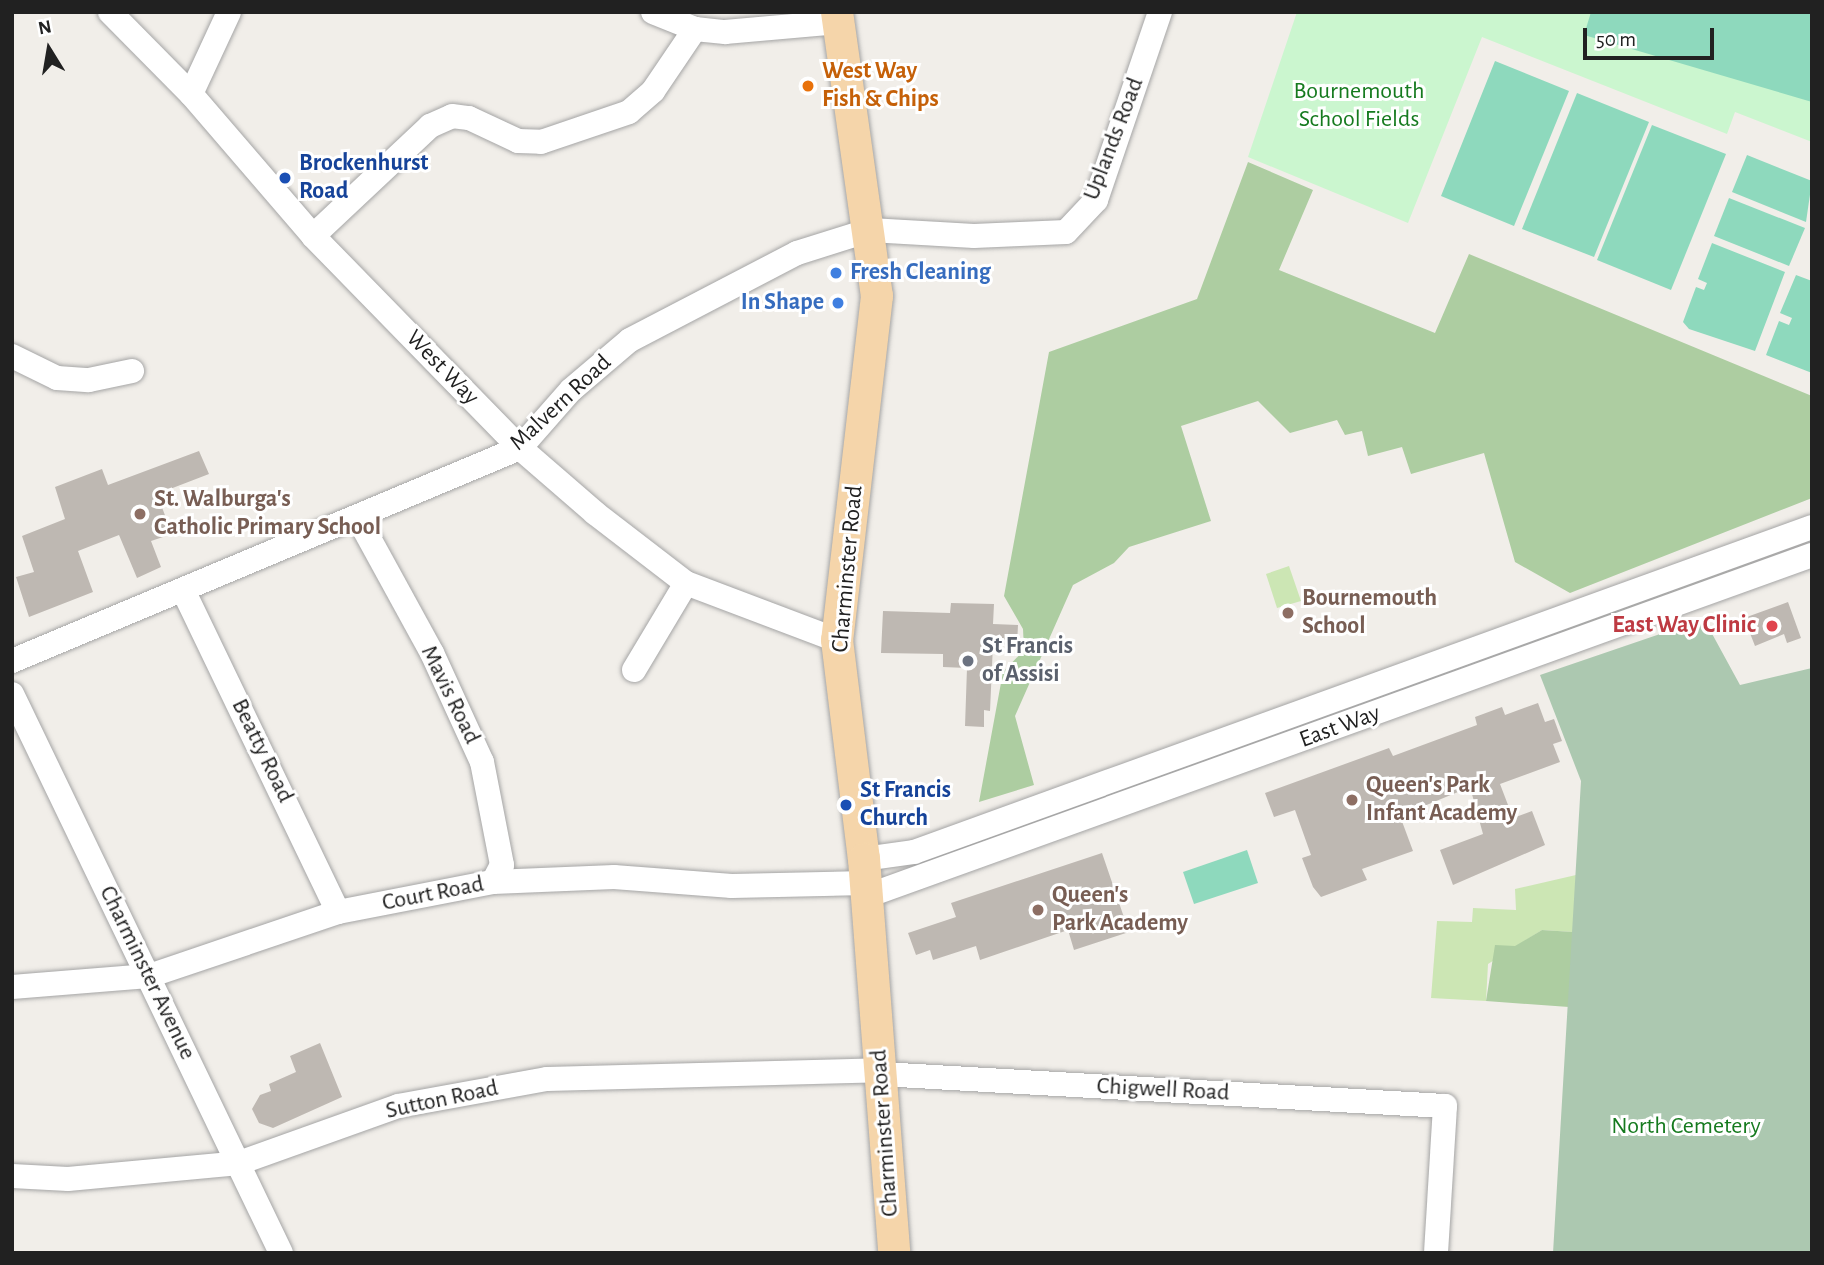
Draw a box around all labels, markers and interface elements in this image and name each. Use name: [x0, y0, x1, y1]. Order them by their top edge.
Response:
north arrow: [14, 14, 84, 84]
scale bar: [1586, 14, 1717, 58]
text: N: [37, 17, 53, 38]
text: 50 m: [1596, 29, 1636, 50]
place label: West Way Fish & Chips: [822, 58, 939, 114]
street label: Uplands Road: [1077, 74, 1151, 204]
marker: West Way Fish & Chips: [800, 78, 816, 94]
park label: Bournemouth School Fields: [1294, 78, 1424, 134]
place label: Brockenhurst Road: [299, 150, 428, 206]
marker: Brockenhurst Road: [277, 170, 293, 186]
place label: Fresh Cleaning: [850, 259, 991, 287]
marker: Fresh Cleaning: [828, 265, 844, 281]
place label: In Shape: [741, 289, 824, 317]
marker: In Shape: [830, 295, 846, 311]
street label: West Way: [399, 325, 485, 411]
street label: Malvern Road: [504, 349, 618, 457]
street label: Charminster Road: [826, 484, 870, 654]
place label: St. Walburga's Catholic Primary School: [154, 486, 381, 542]
marker: St. Walburga's Catholic Primary School: [132, 506, 148, 522]
place label: Bournemouth School: [1302, 585, 1437, 641]
marker: Bournemouth School: [1280, 605, 1296, 621]
place label: East Way Clinic: [1612, 612, 1756, 640]
marker: East Way Clinic: [1762, 616, 1782, 636]
place label: St Francis of Assisi: [982, 633, 1073, 689]
street label: Mavis Road: [414, 641, 486, 749]
marker: St Francis of Assisi: [960, 653, 976, 669]
street label: Beatty Road: [224, 694, 300, 808]
street label: East Way: [1296, 699, 1384, 755]
place label: Queen's Park Infant Academy: [1366, 772, 1517, 828]
place label: St Francis Church: [860, 777, 951, 833]
marker: Queen's Park Infant Academy: [1344, 792, 1360, 808]
marker: St Francis Church: [838, 797, 854, 813]
street label: Court Road: [380, 870, 486, 918]
street label: Charminster Avenue: [92, 881, 202, 1065]
place label: Queen's Park Academy: [1052, 882, 1188, 938]
marker: Queen's Park Academy: [1030, 902, 1046, 918]
street label: Charminster Road: [865, 1048, 905, 1218]
street label: Chigwell Road: [1096, 1072, 1230, 1108]
street label: Sutton Road: [383, 1074, 501, 1126]
park label: North Cemetery: [1611, 1113, 1761, 1141]

